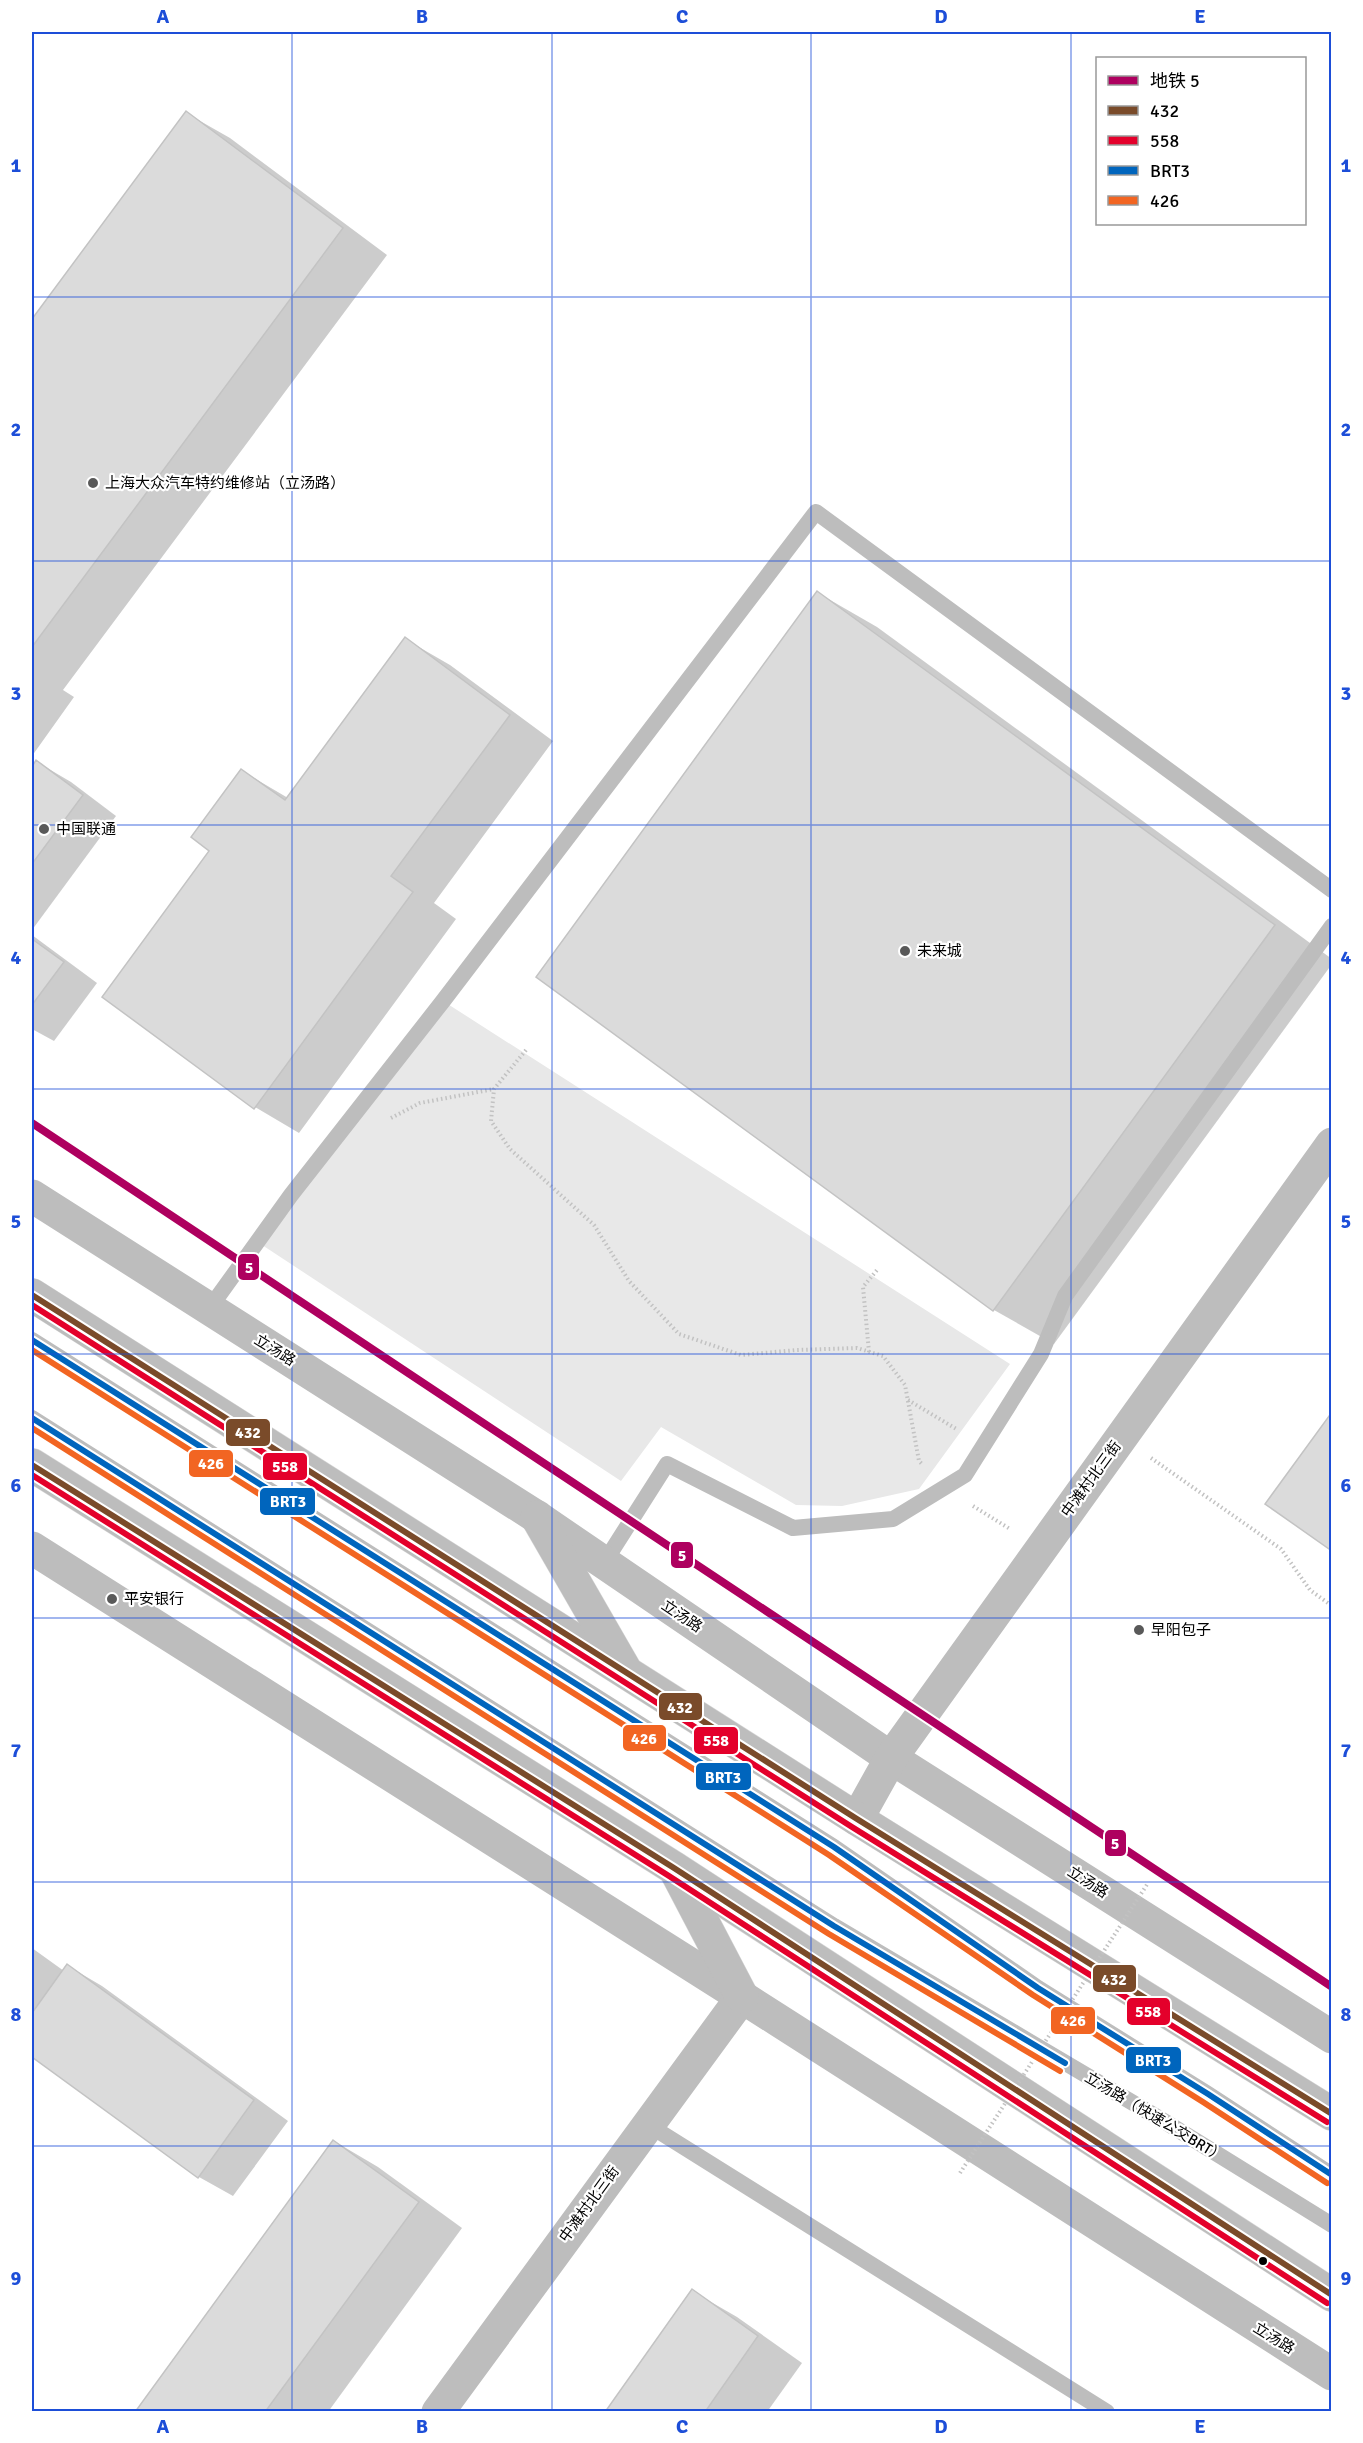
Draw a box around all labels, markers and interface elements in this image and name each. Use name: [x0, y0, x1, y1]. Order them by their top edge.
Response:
text: A: [157, 4, 170, 29]
text: B: [416, 4, 428, 29]
text: C: [676, 4, 688, 29]
text: D: [934, 4, 948, 29]
text: E: [1194, 4, 1206, 29]
legend: [1096, 57, 1306, 225]
text: 地铁 5: [1150, 70, 1200, 92]
text: 432: [1150, 100, 1179, 122]
text: 558: [1150, 130, 1179, 152]
text: 1: [11, 153, 22, 178]
text: 1: [1341, 153, 1352, 178]
text: BRT3: [1150, 160, 1190, 182]
text: 426: [1150, 190, 1179, 212]
text: 2: [11, 417, 21, 442]
text: 2: [1341, 417, 1351, 442]
place label: 上海大众汽车特约维修站（立汤路）: [105, 474, 345, 492]
marker: 上海大众汽车特约维修站（立汤路）: [86, 476, 100, 490]
text: 3: [11, 681, 21, 706]
text: 3: [1341, 681, 1351, 706]
place label: 中国联通: [56, 820, 116, 838]
marker: 中国联通: [37, 822, 51, 836]
place label: 未来城: [917, 942, 962, 960]
marker: 未来城: [898, 944, 912, 958]
text: 4: [11, 945, 22, 970]
text: 4: [1341, 945, 1352, 970]
text: 5: [11, 1209, 21, 1234]
text: 5: [1341, 1209, 1351, 1234]
line badge: 5: [237, 1253, 260, 1281]
text: 5: [245, 1258, 253, 1278]
street label: 立汤路: [251, 1330, 299, 1370]
line badge: 432: [225, 1418, 271, 1447]
text: 432: [235, 1423, 261, 1443]
street label: 中滩村北三街: [1057, 1437, 1125, 1521]
line badge: 426: [188, 1449, 234, 1478]
line badge: 558: [262, 1452, 308, 1481]
text: 426: [198, 1454, 224, 1474]
text: 558: [272, 1457, 298, 1477]
text: 6: [11, 1473, 22, 1498]
text: 6: [1341, 1473, 1352, 1498]
line badge: BRT3: [259, 1487, 316, 1516]
text: BRT3: [270, 1492, 306, 1512]
line badge: 5: [670, 1541, 694, 1569]
text: 5: [678, 1546, 686, 1566]
place label: 平安银行: [124, 1590, 184, 1608]
marker: 平安银行: [105, 1592, 119, 1606]
street label: 立汤路: [658, 1596, 706, 1636]
place label: 早阳包子: [1151, 1621, 1211, 1639]
marker: 早阳包子: [1132, 1623, 1146, 1637]
line badge: 432: [658, 1692, 703, 1721]
text: 432: [667, 1698, 693, 1718]
line badge: 426: [622, 1724, 667, 1752]
line badge: 558: [693, 1726, 739, 1755]
text: 426: [631, 1729, 657, 1749]
text: 558: [703, 1731, 729, 1751]
text: 7: [11, 1738, 22, 1763]
text: 7: [1341, 1738, 1352, 1763]
line badge: BRT3: [695, 1762, 752, 1791]
text: BRT3: [705, 1768, 741, 1788]
line badge: 5: [1104, 1829, 1127, 1857]
text: 5: [1111, 1834, 1119, 1854]
street label: 立汤路: [1064, 1862, 1112, 1902]
line badge: 432: [1092, 1964, 1137, 1993]
text: 432: [1101, 1970, 1127, 1990]
line badge: 558: [1126, 1997, 1171, 2026]
text: 8: [11, 2002, 22, 2027]
text: 558: [1135, 2002, 1161, 2022]
text: 8: [1341, 2002, 1352, 2027]
line badge: 426: [1050, 2006, 1096, 2035]
text: 426: [1060, 2011, 1086, 2031]
line badge: BRT3: [1125, 2046, 1182, 2074]
text: BRT3: [1135, 2051, 1171, 2071]
street label: 立汤路（快速公交BRT）: [1082, 2068, 1228, 2166]
street label: 中滩村北三街: [555, 2162, 623, 2246]
unlabelled marker: [1257, 2255, 1269, 2267]
text: 9: [11, 2266, 22, 2291]
text: 9: [1341, 2266, 1352, 2291]
street label: 立汤路: [1250, 2318, 1298, 2358]
text: A: [157, 2414, 170, 2439]
text: B: [416, 2414, 428, 2439]
text: C: [676, 2414, 688, 2439]
text: D: [934, 2414, 948, 2439]
text: E: [1194, 2414, 1206, 2439]

